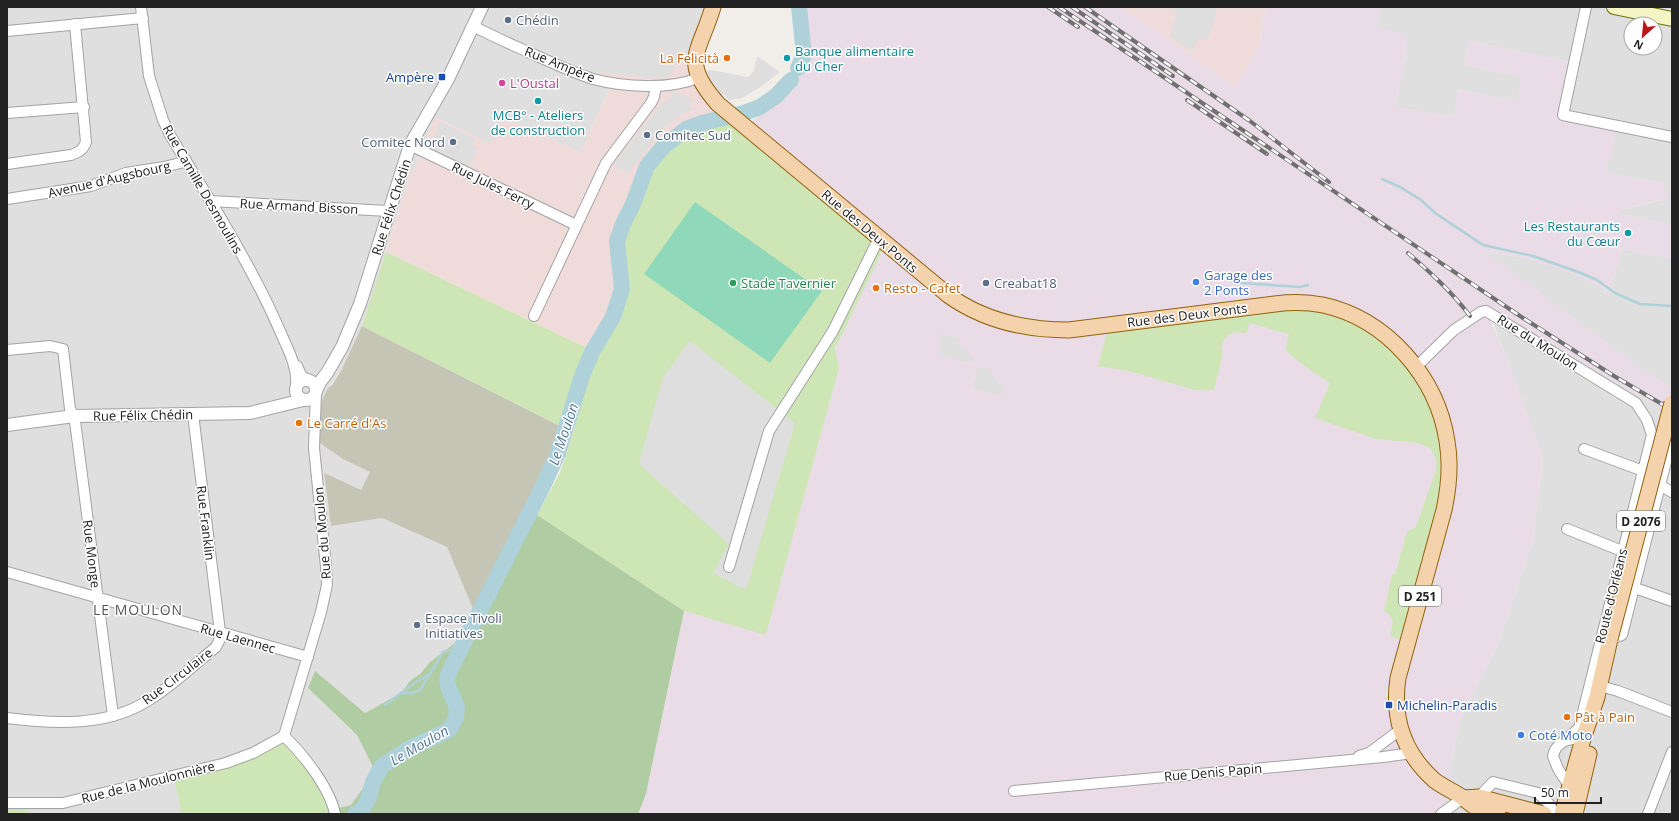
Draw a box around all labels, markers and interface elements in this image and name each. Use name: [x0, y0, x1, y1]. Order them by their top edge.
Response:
place label: Chédin: [516, 11, 559, 29]
marker: Chédin: [503, 15, 513, 25]
north arrow: [1623, 16, 1663, 56]
text: N: [1631, 37, 1646, 54]
street label: Rue Ampère: [522, 42, 598, 86]
place label: Banque alimentaire du Cher: [795, 42, 914, 75]
place label: La Felicità: [660, 49, 719, 67]
marker: La Felicità: [722, 53, 732, 63]
marker: Banque alimentaire du Cher: [782, 53, 792, 63]
place label: Ampère: [386, 68, 434, 86]
marker: Ampère: [437, 72, 447, 82]
place label: L'Oustal: [510, 74, 559, 92]
marker: L'Oustal: [497, 78, 507, 88]
marker: MCB° - Ateliers de construction: [533, 96, 543, 106]
place label: MCB° - Ateliers de construction: [491, 106, 585, 139]
street label: Rue Camille Desmoulins: [159, 121, 247, 257]
place label: Comitec Sud: [655, 126, 731, 144]
marker: Comitec Sud: [642, 130, 652, 140]
place label: Comitec Nord: [361, 133, 445, 151]
marker: Comitec Nord: [448, 137, 458, 147]
street label: Avenue d'Augsbourg: [46, 156, 172, 202]
street label: Rue Félix Chédin: [367, 157, 415, 257]
street label: Rue Jules Ferry: [449, 157, 538, 213]
street label: Rue des Deux Ponts: [818, 185, 922, 277]
street label: Rue Armand Bisson: [239, 194, 359, 218]
place label: Les Restaurants du Cœur: [1524, 217, 1621, 250]
marker: Les Restaurants du Cœur: [1623, 228, 1633, 238]
place label: Garage des 2 Ponts: [1204, 266, 1272, 299]
place label: Stade Tavernier: [741, 274, 837, 292]
place label: Creabat18: [994, 274, 1057, 292]
marker: Garage des 2 Ponts: [1191, 277, 1201, 287]
marker: Stade Tavernier: [728, 278, 738, 288]
marker: Creabat18: [981, 278, 991, 288]
place label: Resto - Cafet: [884, 279, 961, 297]
marker: Resto - Cafet: [871, 283, 881, 293]
street label: Rue des Deux Ponts: [1126, 299, 1248, 331]
street label: Rue du Moulon: [1494, 310, 1582, 374]
water label: Le Moulon: [544, 400, 582, 468]
street label: Rue Félix Chédin: [93, 405, 193, 425]
place label: Le Carré d'As: [307, 414, 386, 432]
marker: Le Carré d'As: [294, 418, 304, 428]
street label: Rue Franklin: [192, 485, 220, 561]
street label: Rue du Moulon: [309, 486, 335, 580]
road number: D 2076: [1617, 511, 1665, 531]
street label: Rue Monge: [79, 519, 105, 589]
street label: Route d'Orléans: [1590, 547, 1632, 645]
road number: D 251: [1399, 586, 1441, 606]
district label: LE MOULON: [93, 600, 183, 619]
place label: Espace Tivoli Initiatives: [425, 609, 502, 642]
street label: Rue Laennec: [198, 619, 278, 657]
marker: Espace Tivoli Initiatives: [412, 620, 422, 630]
street label: Rue Circulaire: [138, 644, 216, 708]
place label: Michelin-Paradis: [1397, 696, 1497, 714]
marker: Michelin-Paradis: [1384, 700, 1394, 710]
place label: Pât à Pain: [1575, 708, 1635, 726]
marker: Pât à Pain: [1562, 712, 1572, 722]
water label: Le Moulon: [386, 721, 452, 769]
place label: Coté Moto: [1529, 726, 1592, 744]
marker: Coté Moto: [1516, 730, 1526, 740]
street label: Rue de la Moulonnière: [79, 757, 217, 807]
street label: Rue Denis Papin: [1163, 759, 1263, 785]
scale bar: [1535, 779, 1601, 805]
text: 50 m: [1541, 784, 1569, 801]

